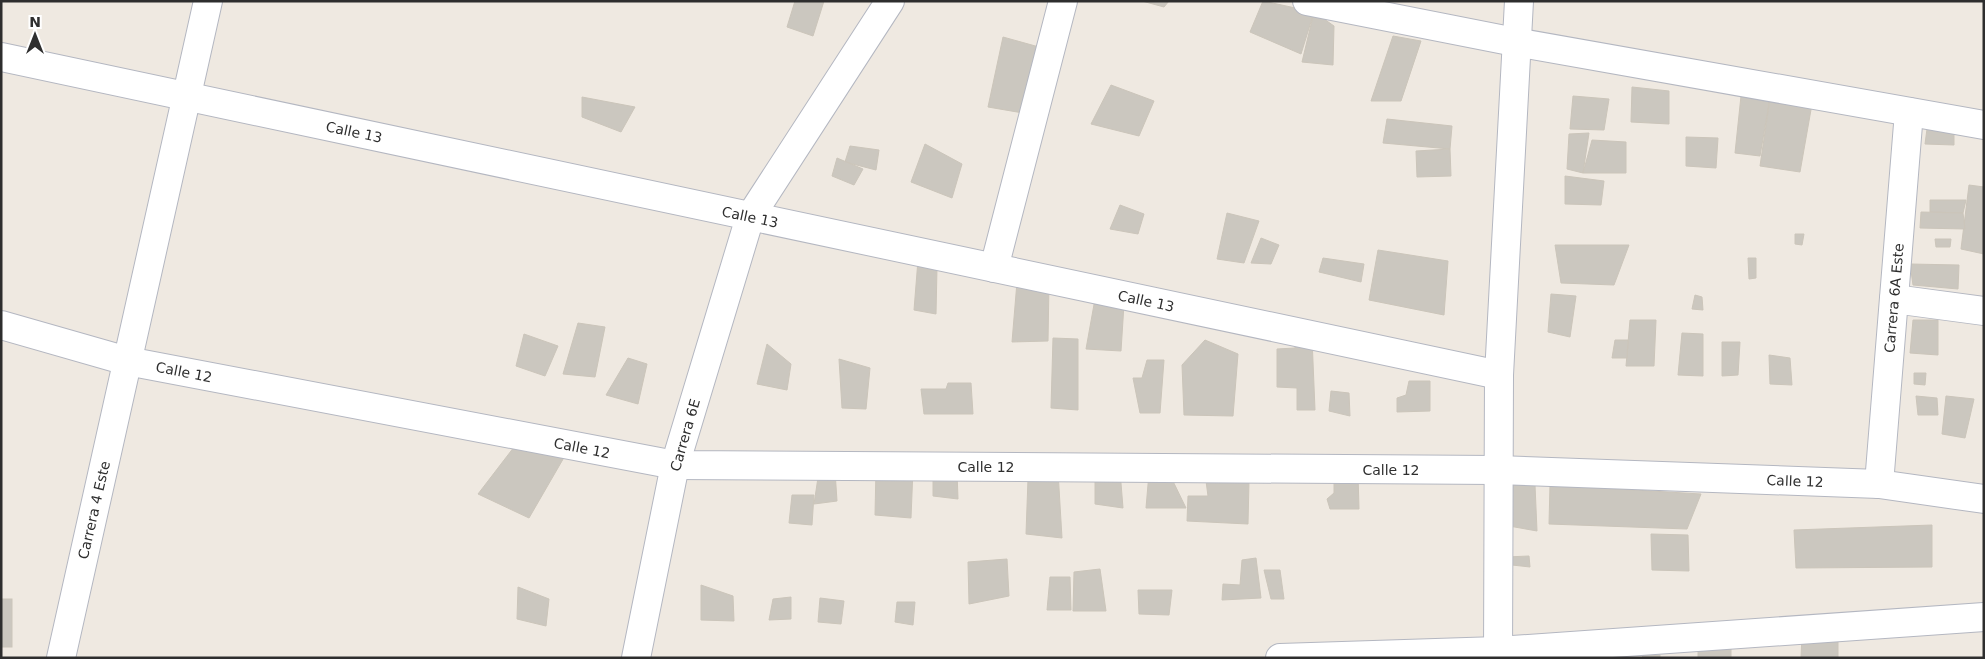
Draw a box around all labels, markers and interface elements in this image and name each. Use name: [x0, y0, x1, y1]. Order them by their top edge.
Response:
north arrow: [10, 10, 60, 60]
text: N: [29, 14, 41, 30]
street label: Calle 13: [324, 118, 384, 146]
street label: Calle 13: [720, 203, 780, 231]
street label: Carrera 6A Este: [1881, 243, 1907, 353]
street label: Calle 13: [1116, 287, 1176, 315]
street label: Calle 12: [154, 359, 214, 385]
street label: Carrera 6E: [667, 397, 703, 473]
street label: Calle 12: [552, 435, 612, 461]
street label: Carrera 4 Este: [75, 459, 113, 561]
street label: Calle 12: [957, 459, 1015, 475]
street label: Calle 12: [1362, 462, 1420, 478]
street label: Calle 12: [1766, 472, 1824, 490]

